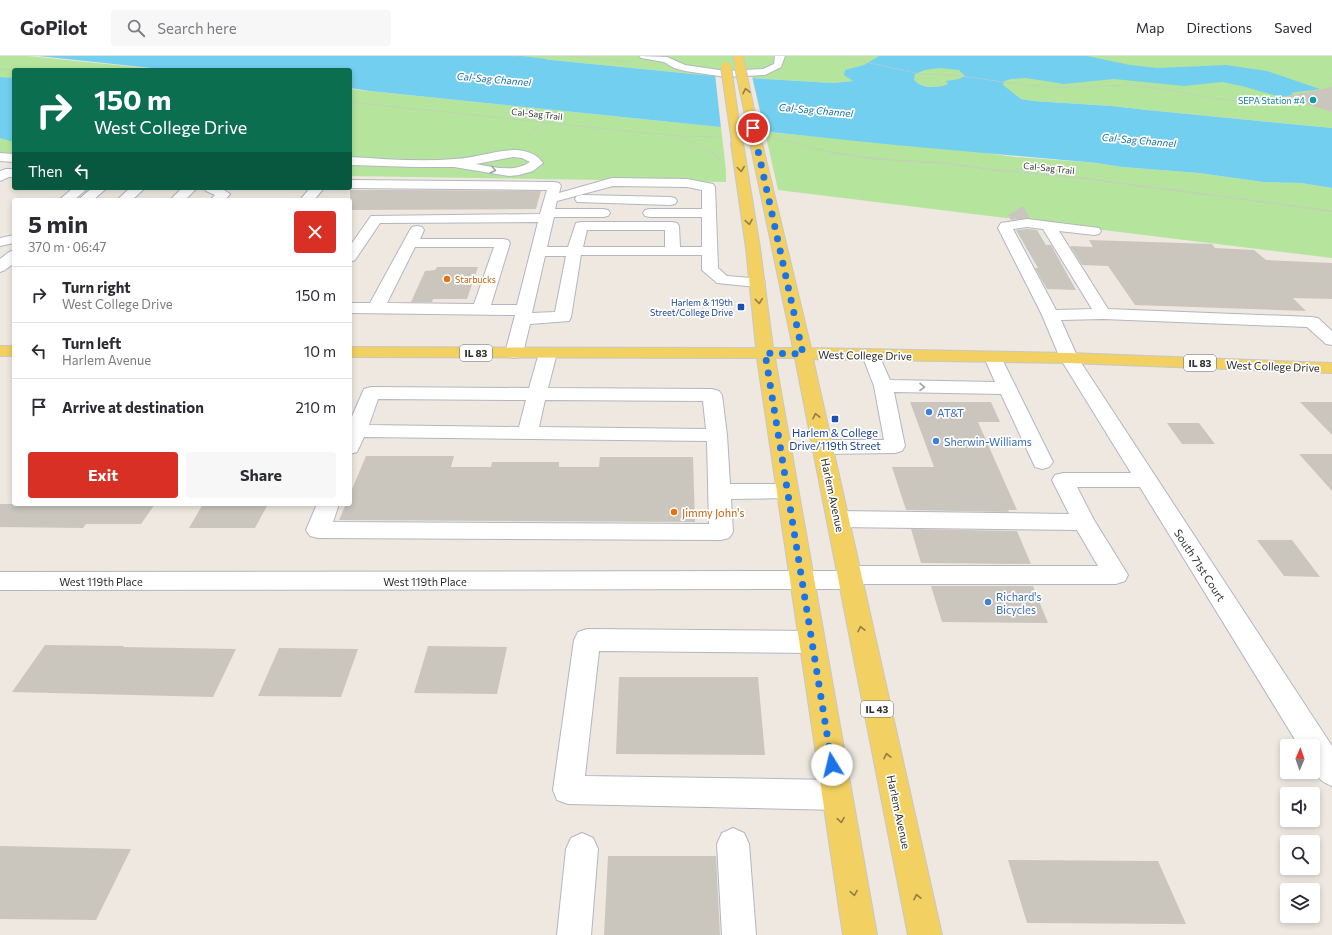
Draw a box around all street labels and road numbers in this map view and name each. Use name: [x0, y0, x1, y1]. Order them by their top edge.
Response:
street label: Cal-Sag Trail: [511, 106, 563, 122]
street label: Cal-Sag Trail: [1023, 160, 1075, 176]
road number: IL 83: [460, 345, 492, 361]
street label: West College Drive: [818, 348, 912, 362]
road number: IL 83: [1184, 355, 1216, 371]
street label: West College Drive: [1226, 358, 1320, 374]
street label: Harlem Avenue: [819, 457, 847, 533]
street label: South 71st Court: [1172, 527, 1228, 604]
street label: West 119th Place: [59, 575, 143, 588]
street label: West 119th Place: [383, 575, 467, 588]
road number: IL 43: [861, 701, 893, 717]
street label: Harlem Avenue: [885, 774, 913, 850]

